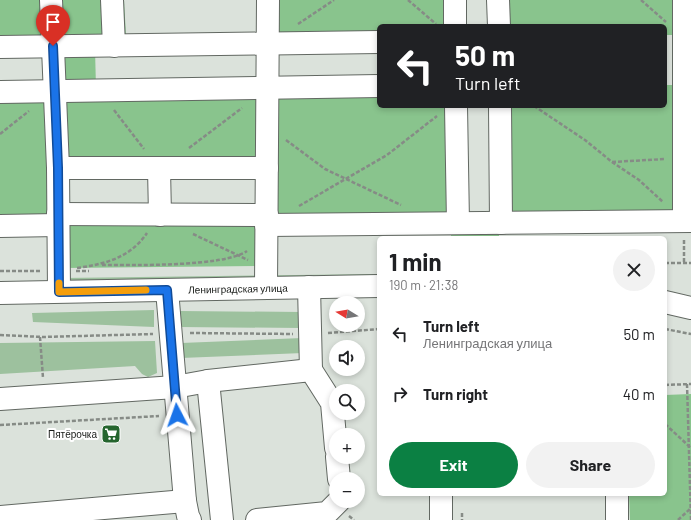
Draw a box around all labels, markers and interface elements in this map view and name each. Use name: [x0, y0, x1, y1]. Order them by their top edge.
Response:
pin: [36, 5, 70, 46]
icon: arrive: [42, 11, 64, 33]
text: 50 m: [455, 38, 515, 72]
icon: left: [389, 40, 441, 92]
text: Turn left: [455, 72, 521, 94]
text: 1 min: [389, 247, 442, 276]
button: close: [613, 249, 655, 291]
text: 190 m · 21:38: [389, 277, 458, 293]
street label: Ленинградская улица: [188, 282, 288, 296]
north arrow: [329, 296, 365, 332]
map controls: [329, 296, 365, 508]
text: Turn left: [423, 317, 479, 335]
icon: left: [389, 323, 411, 345]
text: 50 m: [623, 325, 655, 343]
text: Ленинградская улица: [423, 335, 552, 351]
button: sound: [329, 340, 365, 376]
icon: right: [389, 383, 411, 405]
button: search: [329, 384, 365, 420]
text: Turn right: [423, 385, 488, 403]
text: 40 m: [623, 385, 655, 403]
position arrow: [156, 394, 198, 436]
supermarket icon: Пятёрочка: [100, 423, 122, 445]
place label: Пятёрочка: [48, 428, 97, 440]
button: +: [329, 428, 365, 464]
button: Exit: [389, 442, 518, 488]
button: Share: [526, 442, 655, 488]
button: −: [329, 472, 365, 508]

